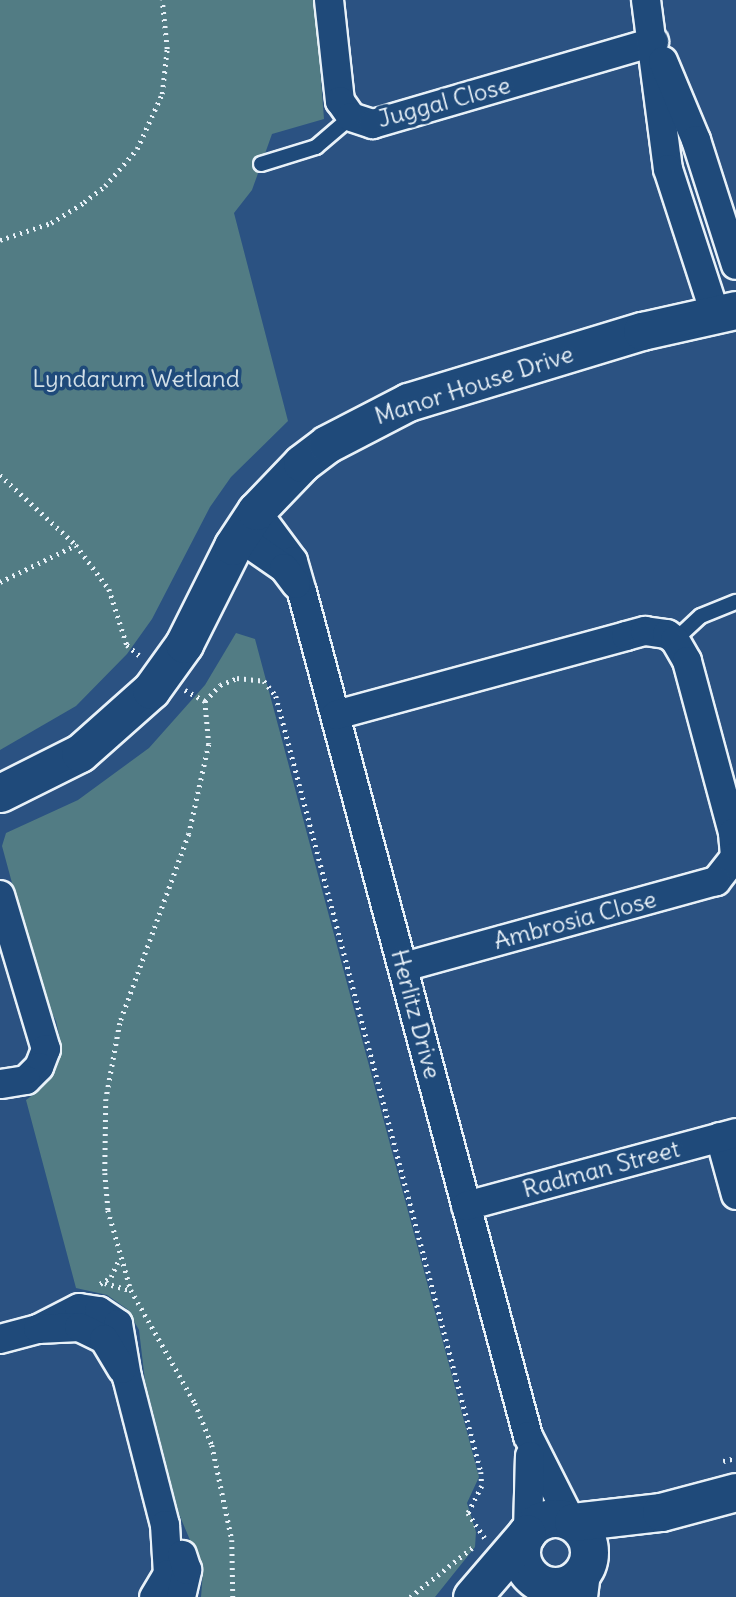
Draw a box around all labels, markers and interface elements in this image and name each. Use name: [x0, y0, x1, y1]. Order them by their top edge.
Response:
street label: Juggal Close: [375, 70, 513, 134]
street label: Manor House Drive: [371, 339, 577, 431]
park label: Lyndarum Wetland: [32, 365, 240, 393]
street label: Ambrosia Close: [491, 884, 659, 956]
street label: Herlitz Drive: [385, 946, 447, 1082]
street label: Radman Street: [519, 1134, 683, 1204]

